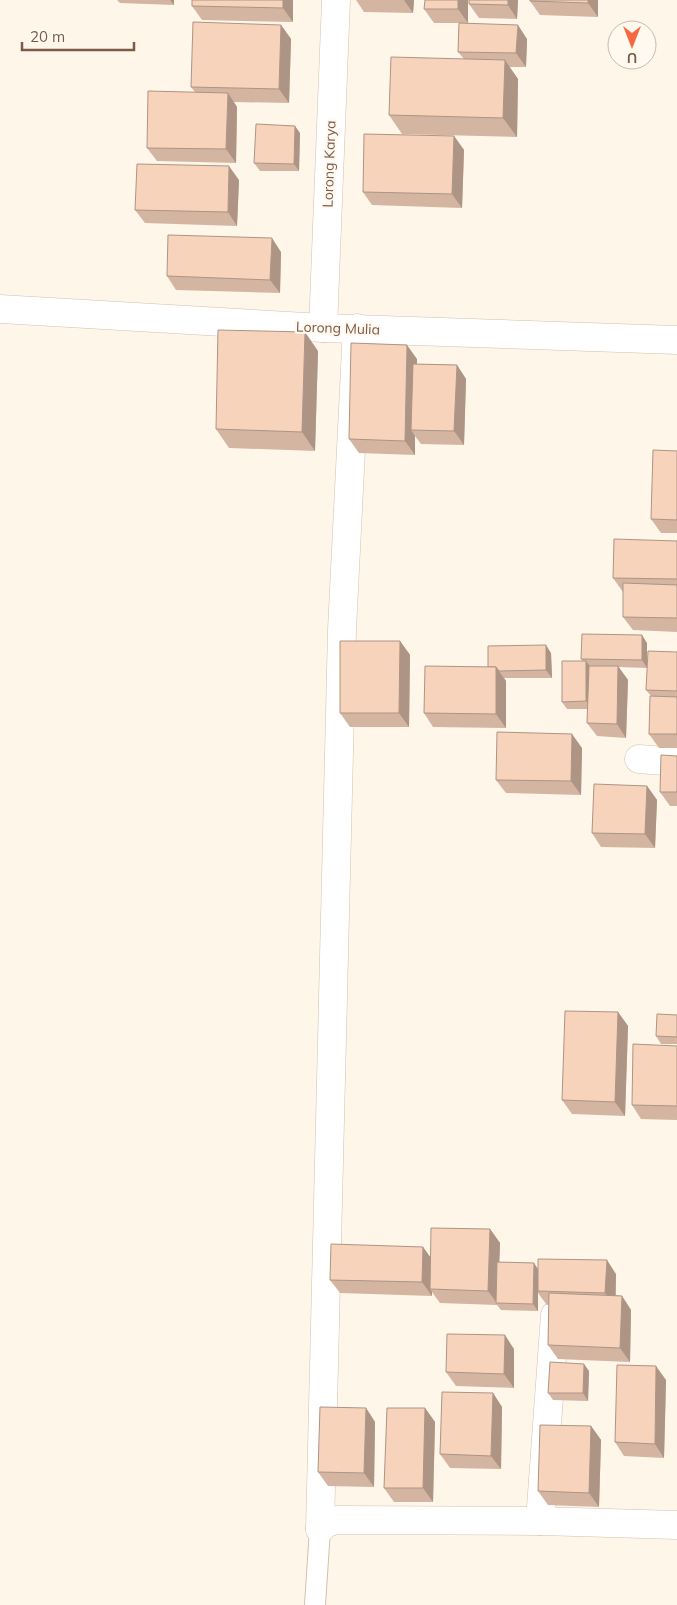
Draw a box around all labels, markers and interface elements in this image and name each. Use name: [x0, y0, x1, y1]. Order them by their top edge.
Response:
scale bar: [22, 20, 135, 52]
north arrow: [607, 20, 657, 70]
text: 20 m: [30, 27, 65, 46]
text: U: [627, 49, 637, 67]
street label: Lorong Karya: [318, 120, 340, 208]
street label: Lorong Mulia: [296, 318, 380, 338]

